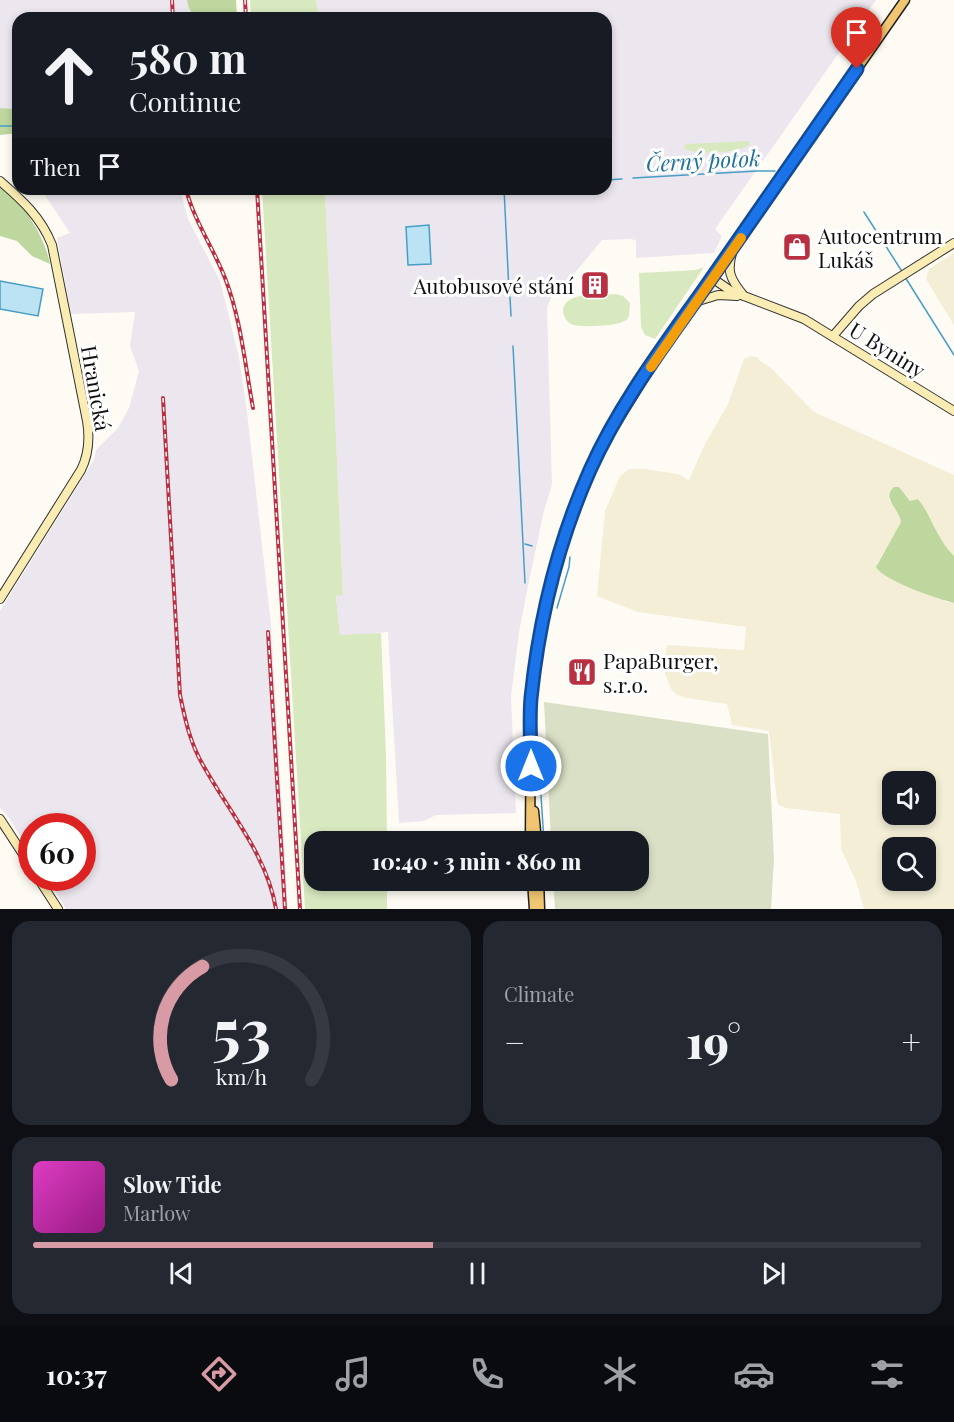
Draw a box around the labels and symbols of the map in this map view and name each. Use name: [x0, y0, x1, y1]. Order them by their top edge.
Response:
pin: [831, 7, 882, 69]
water label: Černý potok: [645, 142, 761, 178]
place label: Autocentrum Lukáš: [817, 221, 943, 273]
shop icon: Autocentrum Lukáš: [781, 231, 813, 263]
building icon: Autobusové stání: [579, 269, 611, 301]
place label: Autobusové stání: [413, 271, 574, 299]
street label: U Byniny: [845, 315, 932, 383]
street label: Hranická: [76, 343, 118, 433]
place label: PapaBurger, s.r.o.: [603, 646, 718, 698]
restaurant icon: PapaBurger, s.r.o.: [566, 656, 598, 688]
position arrow: [499, 734, 563, 798]
speed limit sign: 60: [18, 813, 96, 891]

